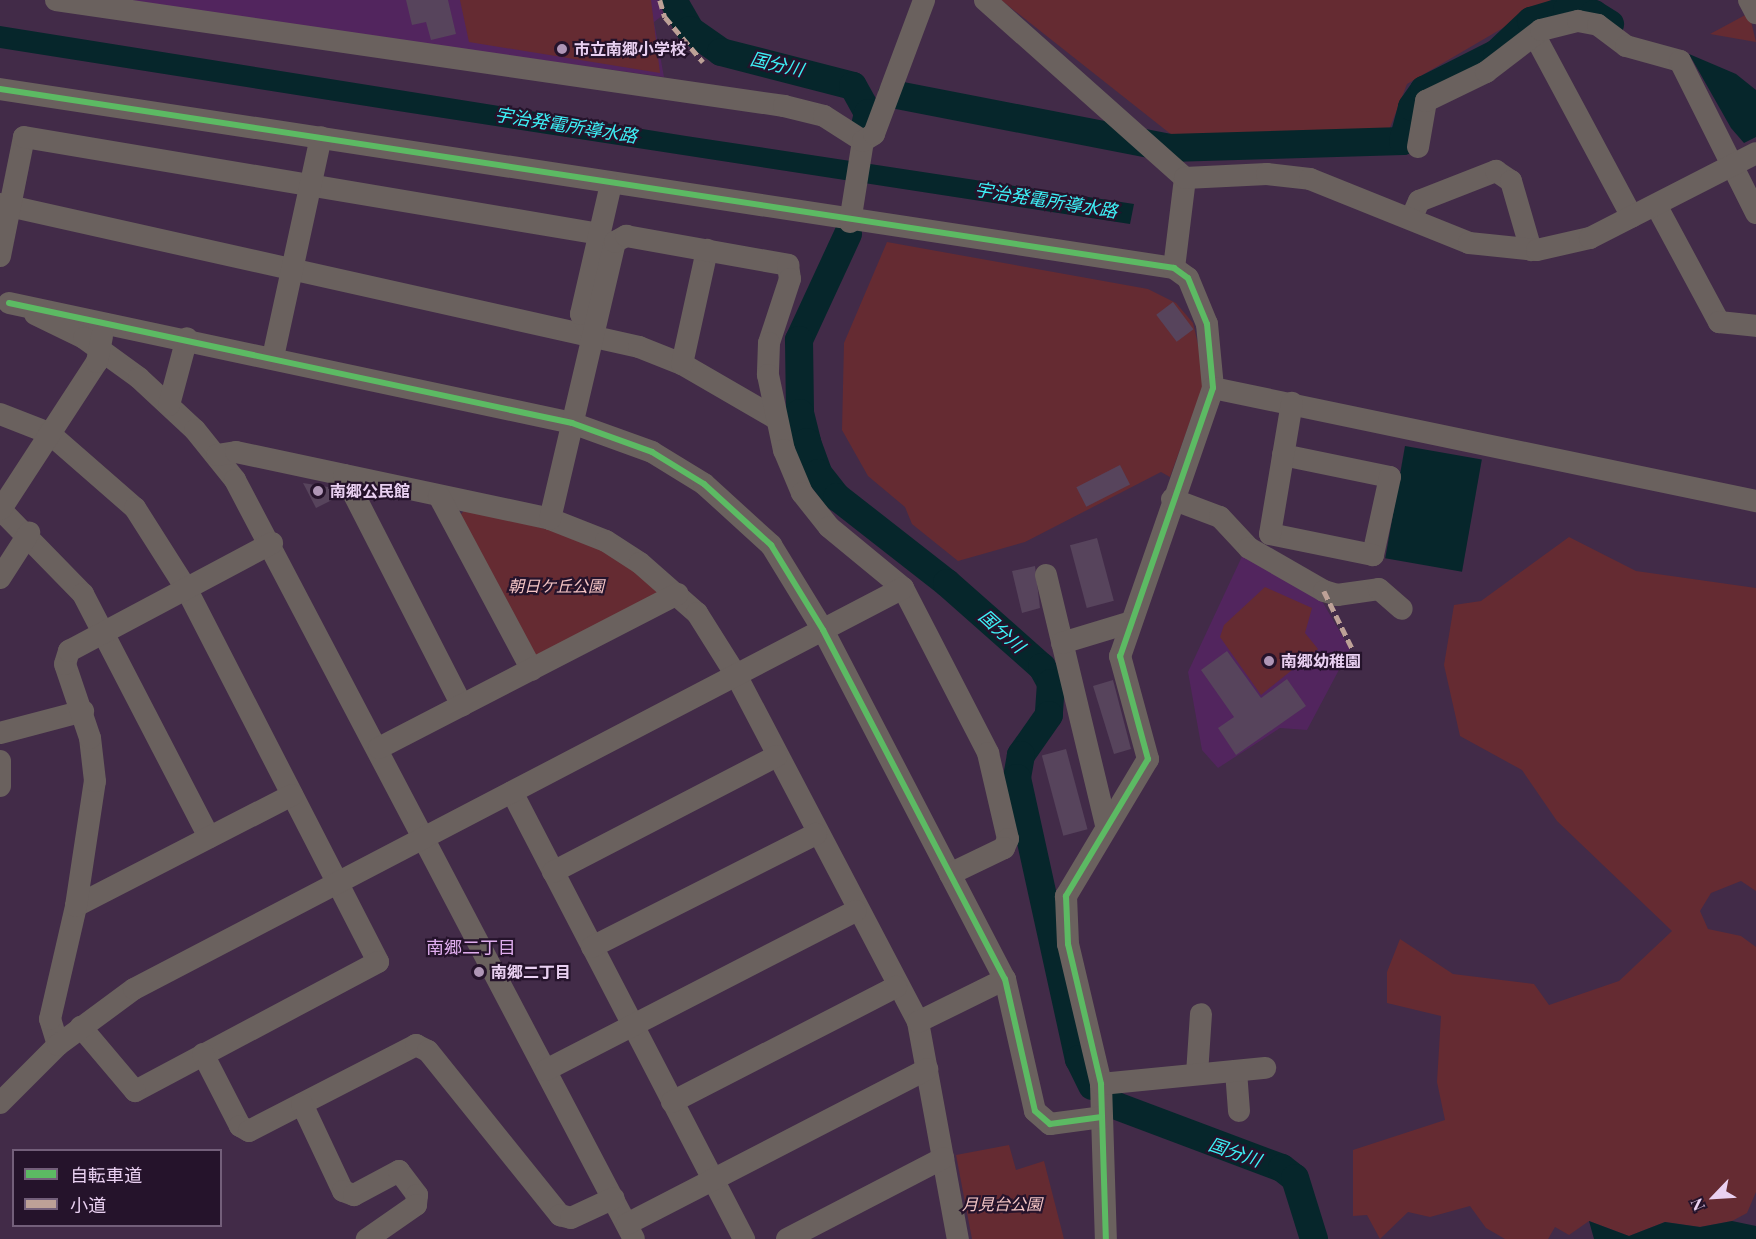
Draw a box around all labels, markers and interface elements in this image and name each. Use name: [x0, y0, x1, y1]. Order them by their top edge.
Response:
place label: 市立南郷小学校: [574, 39, 686, 59]
marker: 市立南郷小学校: [555, 42, 569, 56]
water label: 国分川: [748, 47, 806, 81]
water label: 宇治発電所導水路: [493, 103, 639, 147]
water label: 宇治発電所導水路: [973, 178, 1119, 222]
place label: 南郷公民館: [330, 481, 410, 501]
marker: 南郷公民館: [311, 484, 325, 498]
park label: 朝日ケ丘公園: [508, 576, 604, 596]
water label: 国分川: [975, 605, 1029, 657]
place label: 南郷幼稚園: [1281, 651, 1361, 671]
marker: 南郷幼稚園: [1262, 654, 1276, 668]
district label: 南郷二丁目: [426, 936, 516, 958]
place label: 南郷二丁目: [491, 962, 571, 982]
marker: 南郷二丁目: [472, 965, 486, 979]
water label: 国分川: [1206, 1133, 1264, 1171]
legend: [12, 1149, 222, 1227]
text: 自転車道: [70, 1163, 142, 1187]
north arrow: [1684, 1167, 1744, 1227]
text: 小道: [70, 1193, 106, 1217]
park label: 月見台公園: [962, 1194, 1042, 1214]
text: N: [1685, 1195, 1709, 1214]

